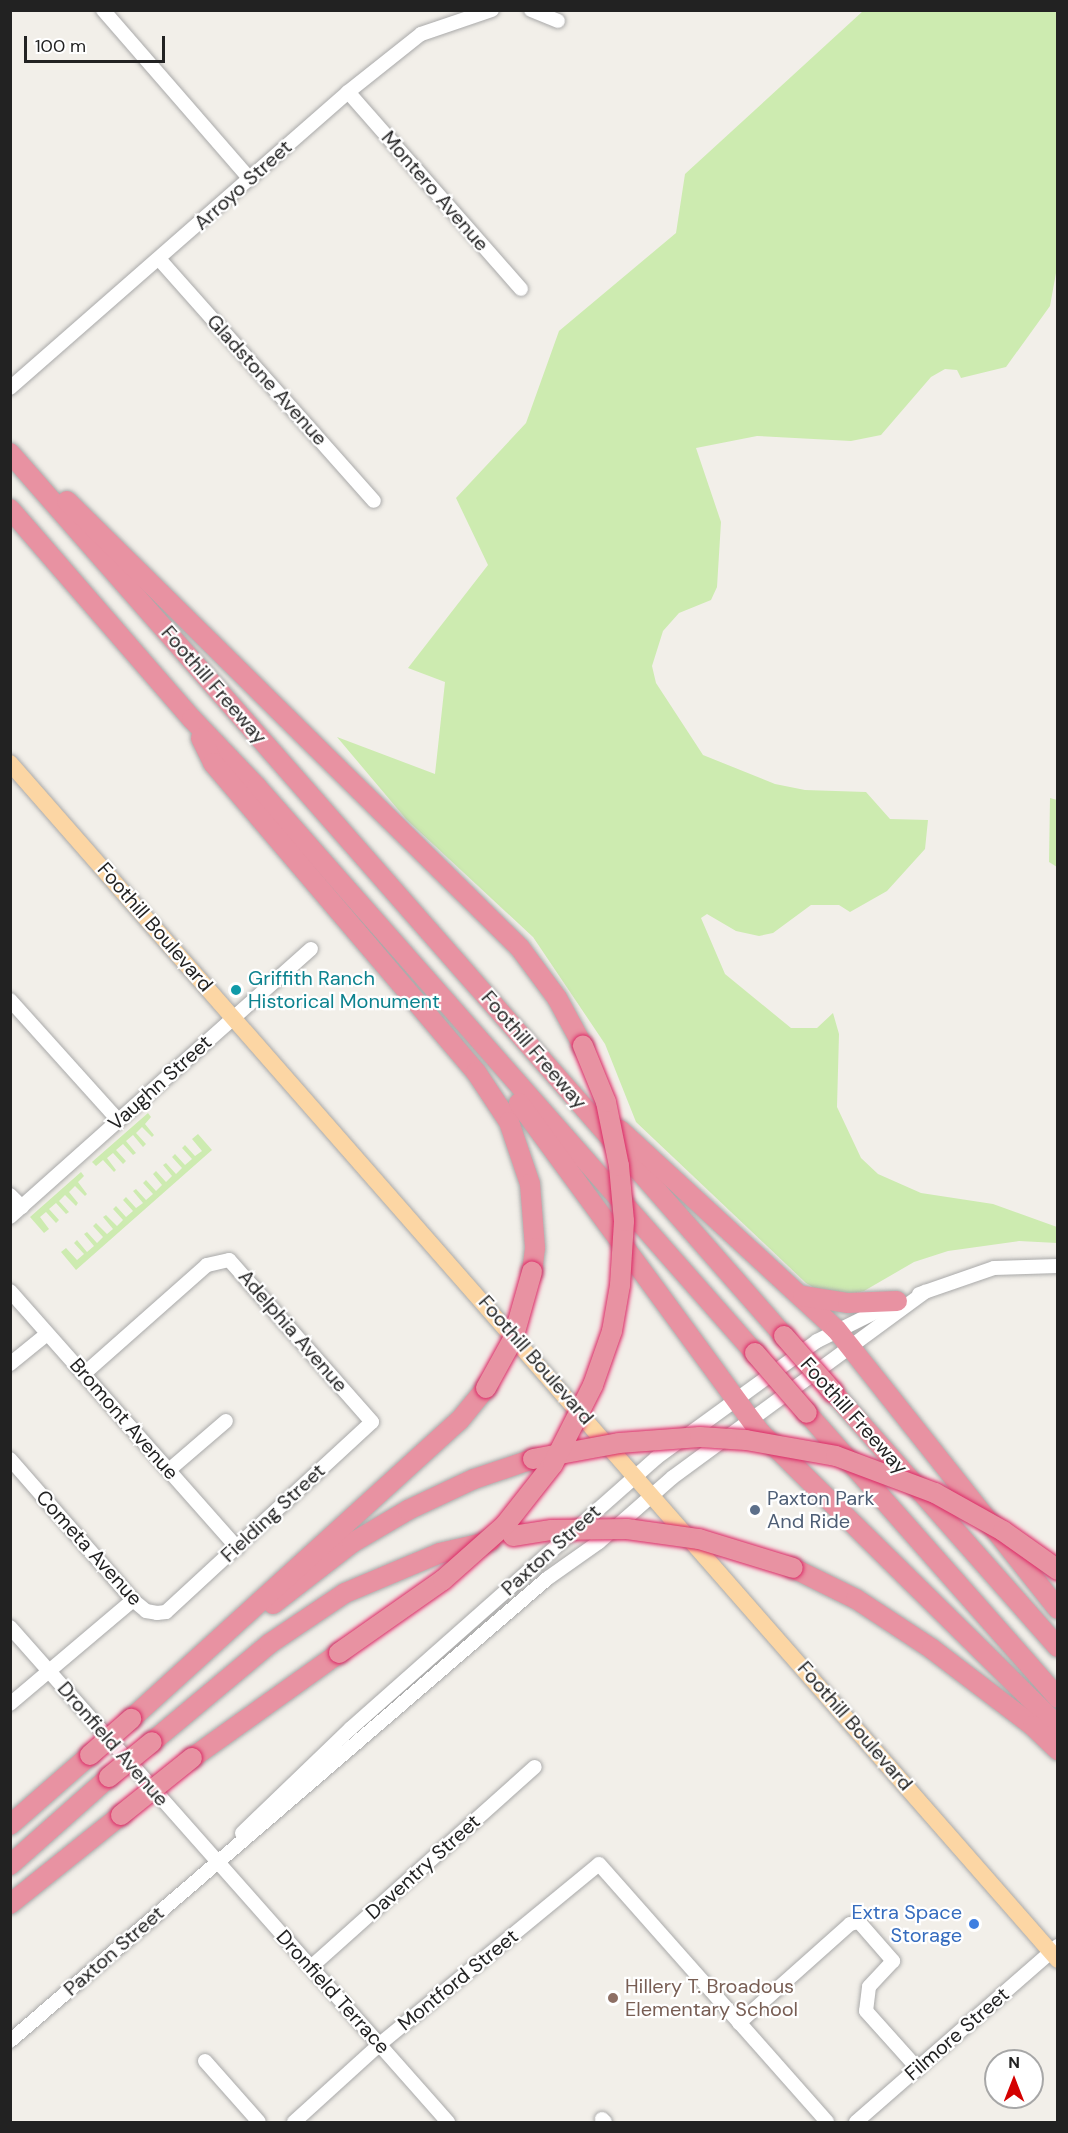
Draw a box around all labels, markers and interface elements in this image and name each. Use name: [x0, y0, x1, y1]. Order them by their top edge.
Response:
scale bar: [27, 24, 168, 62]
text: 100 m: [35, 34, 86, 58]
street label: Montero Avenue: [376, 126, 494, 256]
street label: Arroyo Street: [189, 135, 297, 235]
street label: Gladstone Avenue: [202, 309, 332, 451]
street label: Foothill Freeway: [156, 621, 272, 749]
street label: Foothill Boulevard: [92, 858, 218, 996]
place label: Griffith Ranch Historical Monument: [248, 966, 440, 1013]
marker: Griffith Ranch Historical Monument: [229, 983, 243, 997]
street label: Foothill Freeway: [476, 986, 592, 1114]
street label: Vaughn Street: [103, 1030, 217, 1136]
street label: Adelphia Avenue: [233, 1265, 353, 1397]
street label: Foothill Boulevard: [473, 1291, 599, 1429]
street label: Bromont Avenue: [65, 1353, 183, 1485]
street label: Foothill Freeway: [795, 1353, 913, 1479]
street label: Fielding Street: [216, 1459, 330, 1567]
street label: Cometa Avenue: [31, 1485, 147, 1611]
place label: Paxton Park And Ride: [767, 1486, 875, 1533]
street label: Paxton Street: [497, 1499, 605, 1601]
marker: Paxton Park And Ride: [748, 1503, 762, 1517]
street label: Foothill Boulevard: [792, 1657, 918, 1795]
street label: Dronfield Avenue: [52, 1677, 174, 1811]
street label: Daventry Street: [361, 1809, 485, 1925]
place label: Extra Space Storage: [852, 1900, 962, 1947]
street label: Paxton Street: [59, 1901, 169, 2001]
marker: Extra Space Storage: [967, 1917, 981, 1931]
street label: Montford Street: [393, 1924, 523, 2036]
street label: Dronfield Terrace: [271, 1925, 395, 2059]
place label: Hillery T. Broadous Elementary School: [625, 1974, 798, 2021]
street label: Filmore Street: [900, 1982, 1014, 2086]
marker: Hillery T. Broadous Elementary School: [606, 1991, 620, 2005]
north arrow: [984, 2049, 1044, 2109]
text: N: [1008, 2052, 1020, 2073]

